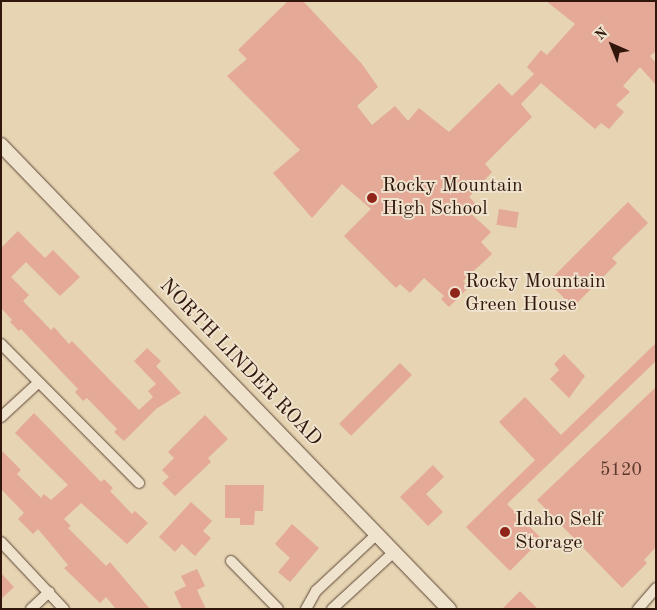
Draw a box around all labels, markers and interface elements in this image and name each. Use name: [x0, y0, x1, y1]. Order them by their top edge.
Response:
north arrow: [587, 20, 637, 70]
text: N: [593, 25, 610, 43]
place label: Rocky Mountain High School: [382, 175, 523, 222]
marker: Rocky Mountain High School: [366, 192, 378, 204]
place label: Rocky Mountain Green House: [465, 270, 606, 317]
street label: NORTH LINDER ROAD: [154, 274, 326, 452]
marker: Rocky Mountain Green House: [449, 287, 461, 299]
house number: 5120: [600, 459, 642, 481]
place label: Idaho Self Storage: [515, 508, 603, 555]
marker: Idaho Self Storage: [499, 526, 511, 538]

